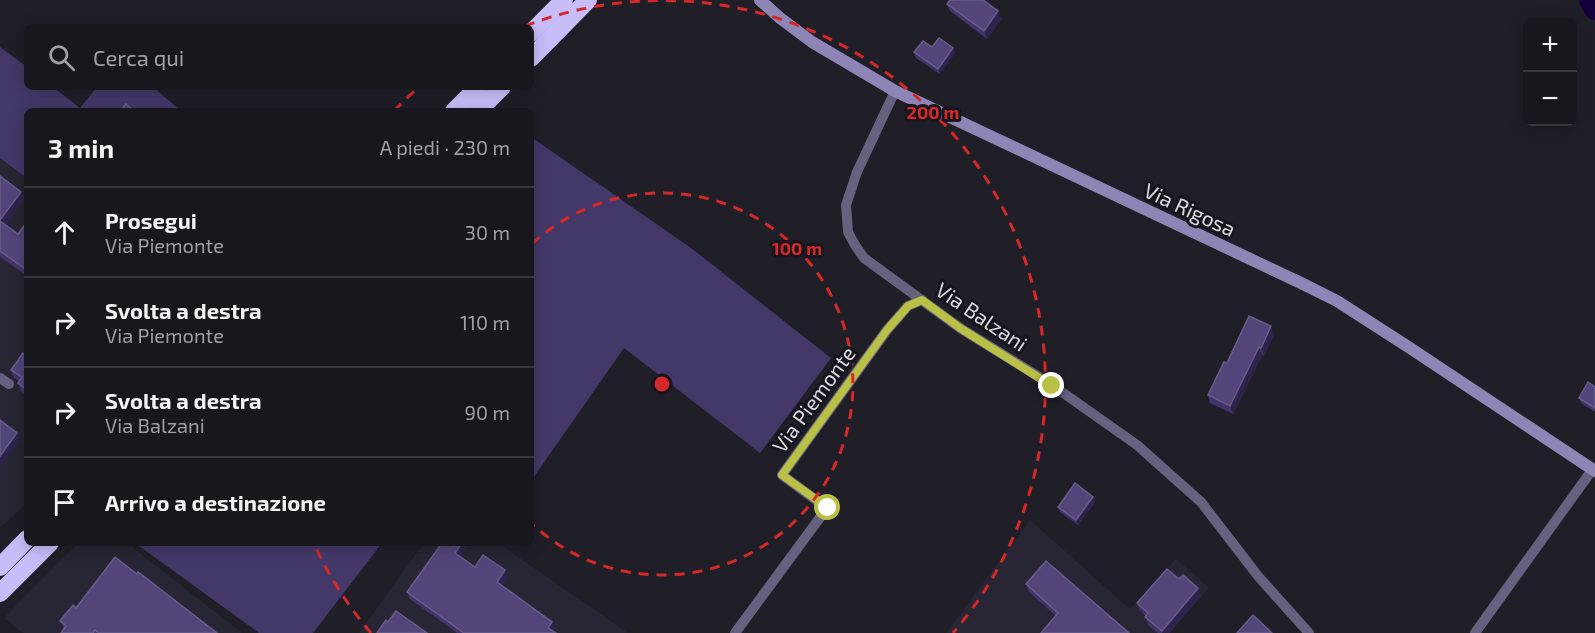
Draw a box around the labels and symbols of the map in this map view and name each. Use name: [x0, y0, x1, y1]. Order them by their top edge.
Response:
text: 200 m: [907, 101, 959, 123]
street label: Via Rigosa: [1140, 177, 1240, 241]
text: 100 m: [772, 237, 822, 259]
street label: Via Balzani: [932, 276, 1032, 356]
street label: Via Piemonte: [766, 341, 860, 457]
route end: [1038, 372, 1064, 398]
centre of rings: [652, 374, 672, 394]
route start: [814, 494, 840, 520]

